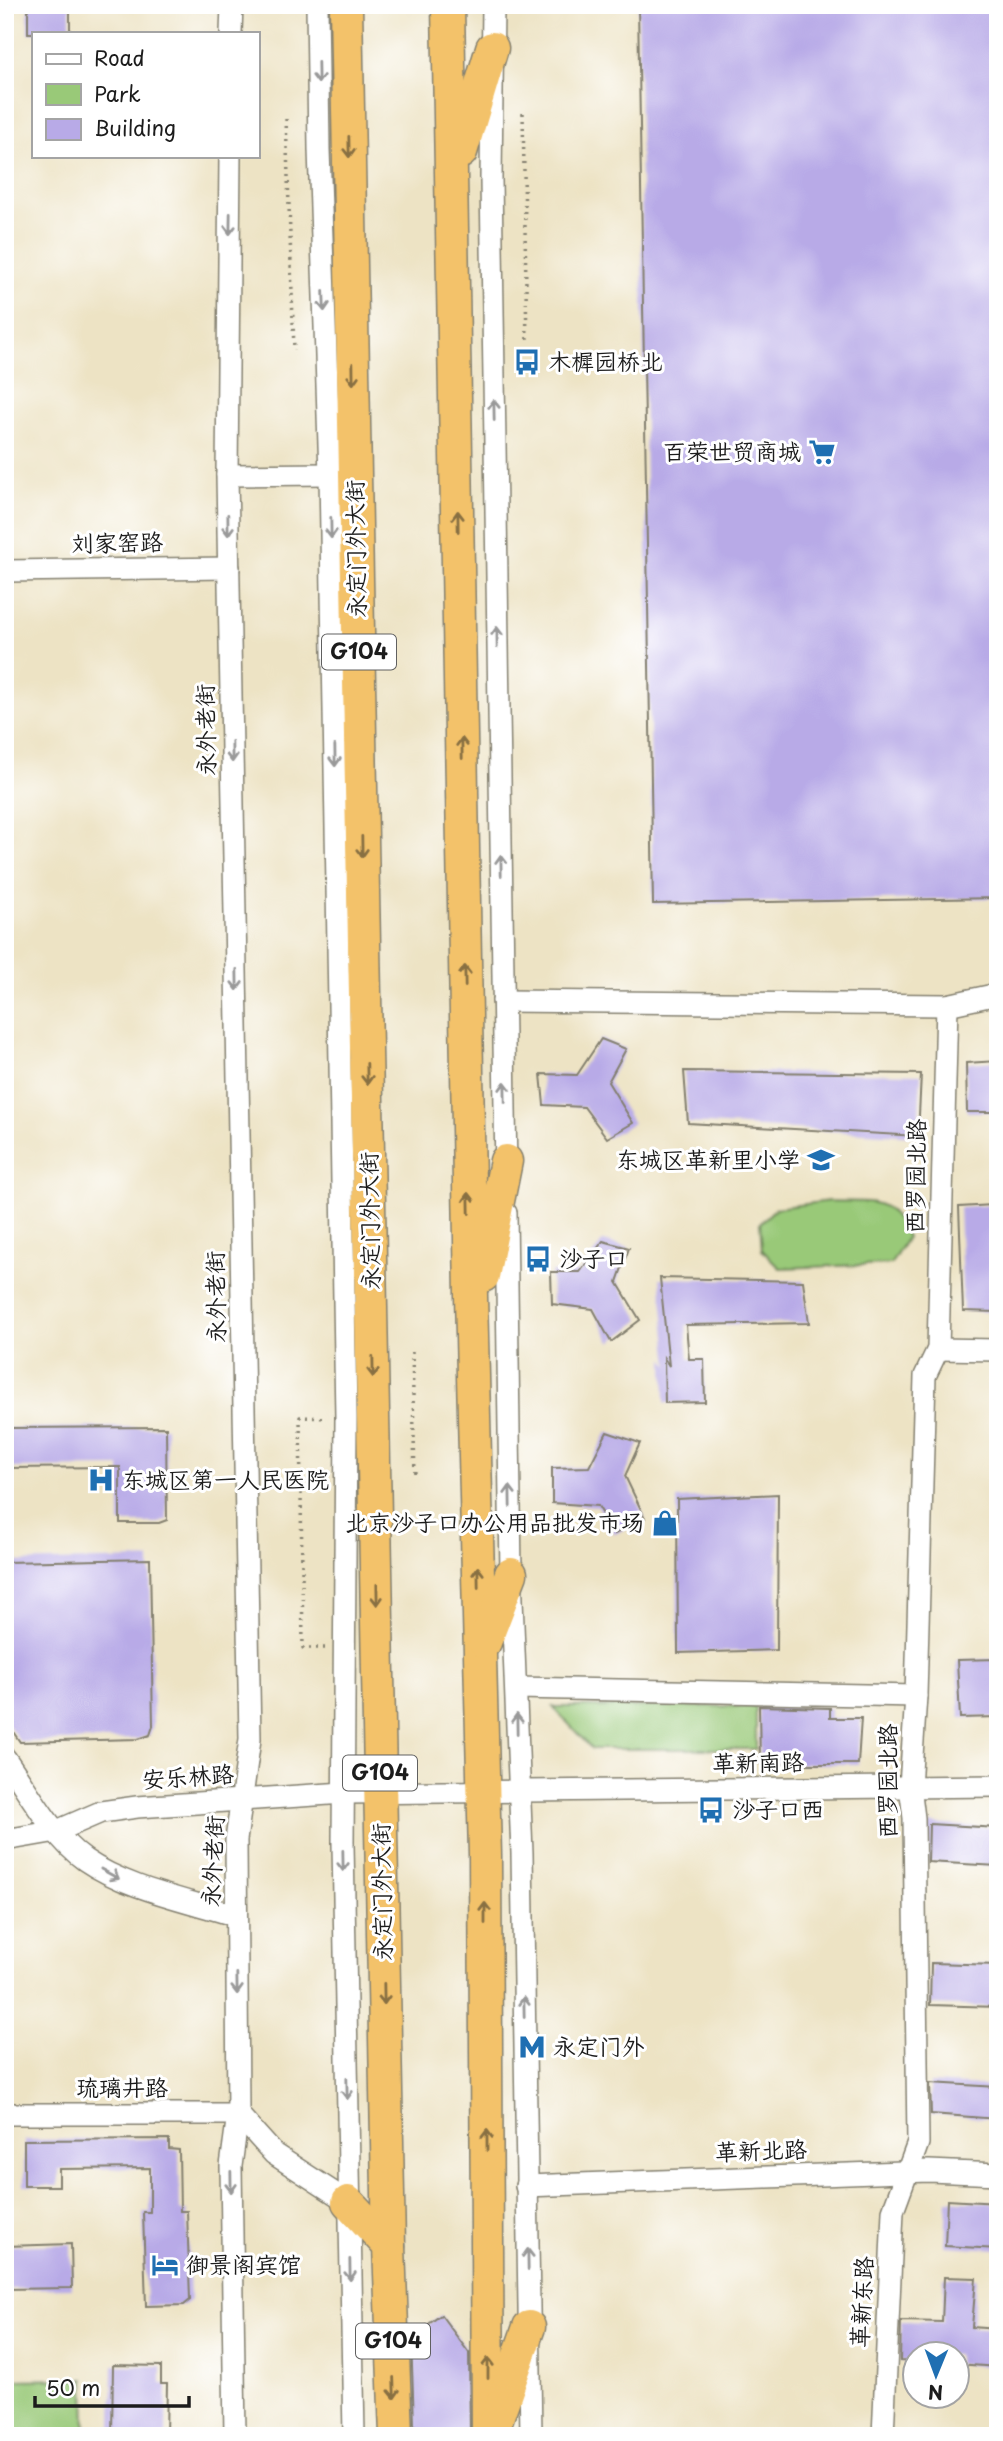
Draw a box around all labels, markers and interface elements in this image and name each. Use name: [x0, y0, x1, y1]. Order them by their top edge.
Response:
legend: [32, 32, 259, 158]
text: Road: [94, 41, 145, 73]
one-way arrow: [311, 62, 325, 85]
text: Park: [94, 77, 141, 109]
text: Building: [94, 111, 176, 143]
one-way arrow: [342, 135, 355, 158]
one-way arrow: [223, 212, 237, 235]
one-way arrow: [318, 289, 331, 312]
place label: 木樨园桥北: [548, 343, 663, 378]
bus stop icon: 木樨园桥北: [512, 347, 542, 377]
one-way arrow: [346, 363, 360, 386]
one-way arrow: [487, 399, 501, 422]
place label: 百荣世贸商城: [663, 433, 801, 468]
supermarket icon: 百荣世贸商城: [807, 437, 837, 467]
street label: 永定门外大街: [336, 480, 373, 618]
one-way arrow: [451, 510, 465, 533]
one-way arrow: [222, 513, 235, 536]
one-way arrow: [325, 517, 338, 540]
street label: 刘家窑路: [71, 523, 163, 560]
one-way arrow: [491, 626, 504, 649]
road number: G104: [322, 634, 396, 670]
street label: 永外老街: [186, 684, 223, 776]
one-way arrow: [455, 737, 469, 760]
one-way arrow: [226, 741, 239, 764]
one-way arrow: [328, 744, 342, 767]
one-way arrow: [356, 835, 369, 858]
one-way arrow: [494, 854, 508, 877]
one-way arrow: [459, 965, 472, 988]
one-way arrow: [230, 968, 243, 991]
one-way arrow: [360, 1063, 374, 1086]
one-way arrow: [498, 1081, 512, 1104]
street label: 西罗园北路: [896, 1118, 933, 1234]
place label: 东城区革新里小学: [616, 1141, 800, 1176]
school or university icon: 东城区革新里小学: [806, 1145, 836, 1175]
street label: 永定门外大街: [350, 1152, 387, 1290]
one-way arrow: [462, 1192, 476, 1215]
place label: 沙子口: [559, 1240, 628, 1275]
bus stop icon: 沙子口: [523, 1244, 553, 1274]
street label: 永外老街: [196, 1251, 233, 1343]
one-way arrow: [366, 1356, 379, 1379]
place label: 东城区第一人民医院: [122, 1461, 329, 1496]
hospital icon: 东城区第一人民医院: [86, 1465, 116, 1495]
one-way arrow: [503, 1485, 517, 1508]
place label: 北京沙子口办公用品批发市场: [345, 1504, 644, 1539]
shop icon: 北京沙子口办公用品批发市场: [650, 1508, 680, 1538]
one-way arrow: [471, 1565, 484, 1588]
one-way arrow: [370, 1583, 384, 1606]
one-way arrow: [510, 1712, 523, 1735]
street label: 西罗园北路: [869, 1724, 904, 1839]
street label: 革新南路: [712, 1743, 804, 1780]
street label: 安乐林路: [141, 1755, 235, 1796]
road number: G104: [343, 1756, 417, 1790]
place label: 沙子口西: [732, 1791, 824, 1826]
bus stop icon: 沙子口西: [696, 1795, 726, 1825]
street label: 永外老街: [192, 1814, 231, 1908]
street label: 永定门外大街: [362, 1823, 399, 1961]
one-way arrow: [337, 1850, 350, 1873]
one-way arrow: [99, 1867, 120, 1881]
one-way arrow: [479, 1901, 492, 1924]
one-way arrow: [230, 1973, 244, 1996]
one-way arrow: [377, 1982, 391, 2005]
one-way arrow: [517, 1996, 531, 2019]
place label: 永定门外: [553, 2028, 645, 2063]
metro station icon: 永定门外: [517, 2032, 547, 2062]
street label: 琉璃井路: [76, 2069, 168, 2104]
one-way arrow: [340, 2077, 354, 2100]
one-way arrow: [480, 2129, 494, 2152]
street label: 革新北路: [714, 2130, 808, 2169]
one-way arrow: [224, 2170, 238, 2193]
place label: 御景阁宾馆: [186, 2246, 301, 2281]
one-way arrow: [521, 2248, 534, 2271]
hotel icon: 御景阁宾馆: [150, 2250, 180, 2280]
street label: 革新东路: [841, 2255, 880, 2349]
one-way arrow: [343, 2259, 357, 2282]
road number: G104: [356, 2324, 430, 2358]
north arrow: [902, 2340, 972, 2410]
one-way arrow: [481, 2356, 495, 2379]
scale bar: [35, 2364, 189, 2408]
text: 50 m: [46, 2371, 100, 2403]
one-way arrow: [388, 2376, 401, 2399]
text: N: [928, 2379, 943, 2407]

